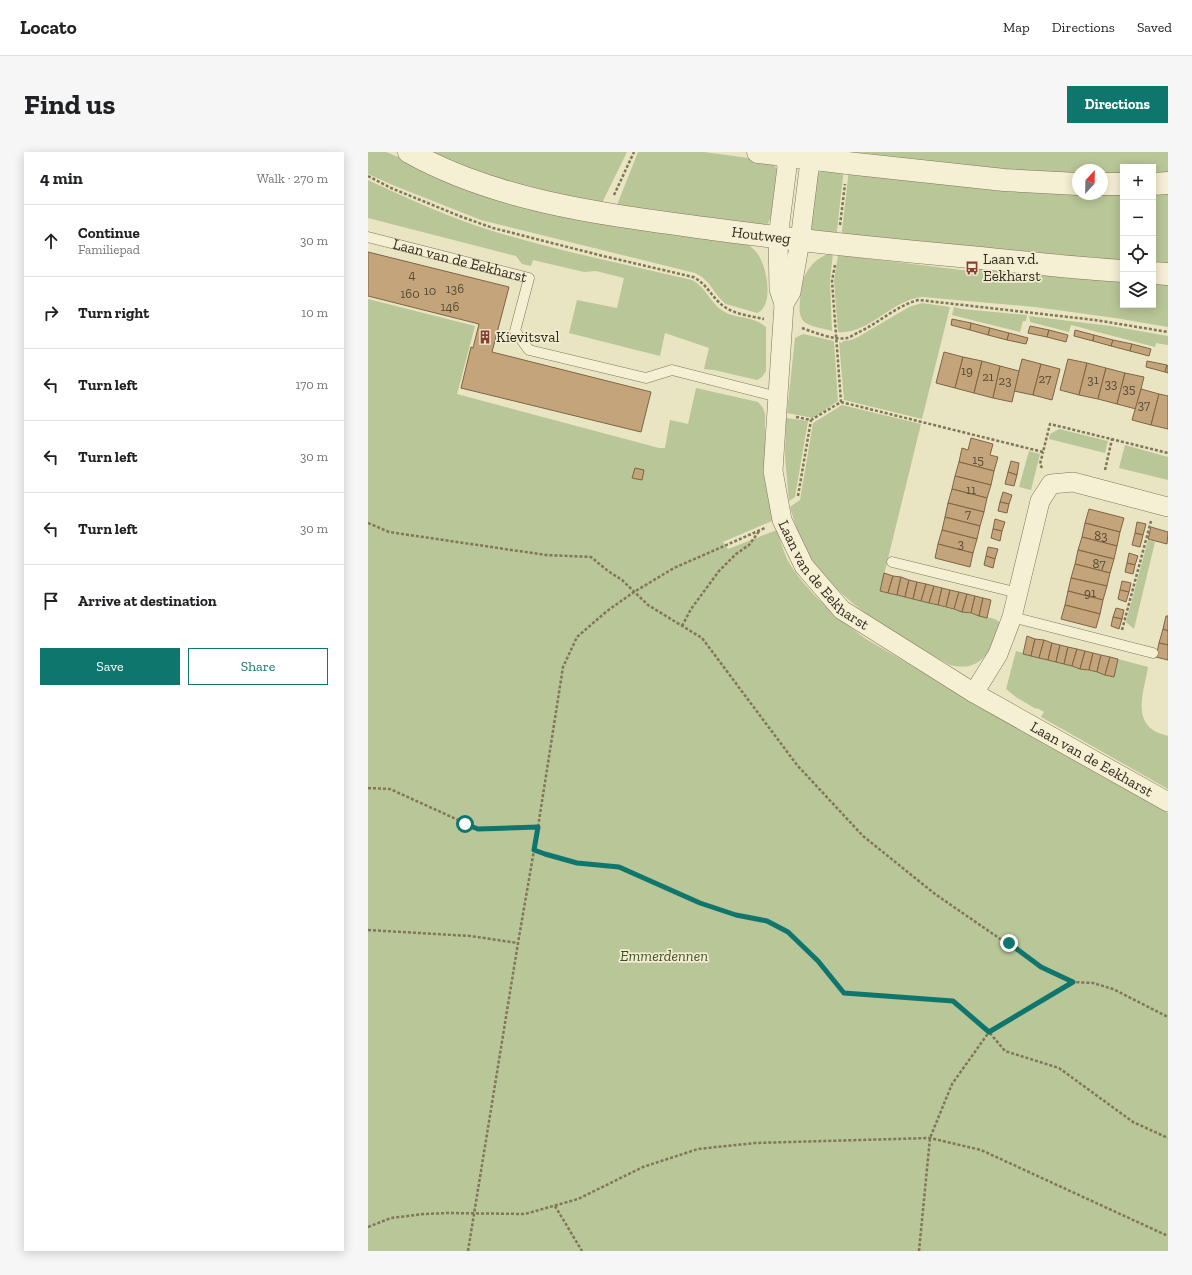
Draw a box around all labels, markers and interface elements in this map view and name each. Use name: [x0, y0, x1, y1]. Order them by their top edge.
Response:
text: Locato: [20, 16, 77, 39]
text: Map: [1003, 19, 1030, 36]
text: Directions: [1052, 19, 1115, 36]
text: Saved: [1137, 19, 1172, 36]
button: Directions: [1067, 86, 1168, 123]
text: Find us: [24, 88, 115, 121]
north arrow: [1072, 164, 1108, 200]
map controls: [1120, 164, 1156, 308]
button: +: [1120, 164, 1156, 200]
text: 4 min: [40, 168, 83, 188]
text: Walk · 270 m: [257, 171, 328, 186]
button: −: [1120, 200, 1156, 236]
street label: Houtweg: [730, 223, 792, 248]
text: Continue: [78, 224, 140, 242]
icon: ahead: [40, 230, 62, 252]
text: 30 m: [300, 233, 328, 248]
street label: Laan van de Eekharst: [391, 235, 529, 286]
button: locate: [1120, 236, 1156, 272]
text: Familiepad: [78, 242, 140, 257]
place label: Laan v.d. Eekharst: [983, 250, 1041, 285]
bus stop icon: Laan v.d. Eekharst: [964, 260, 980, 276]
house number: 4: [408, 267, 416, 282]
button: layers: [1120, 272, 1156, 308]
house number: 136: [446, 281, 464, 296]
house number: 10: [424, 283, 436, 298]
house number: 160: [400, 286, 420, 301]
house number: 146: [441, 299, 460, 314]
icon: right: [40, 302, 62, 324]
text: Turn right: [78, 304, 149, 322]
text: 10 m: [301, 305, 328, 320]
place label: Kievitsval: [496, 328, 559, 346]
building icon: Kievitsval: [477, 329, 493, 345]
house number: 19: [961, 363, 973, 378]
house number: 21: [982, 369, 994, 384]
house number: 27: [1039, 371, 1051, 386]
house number: 31: [1087, 372, 1099, 387]
house number: 23: [998, 373, 1012, 388]
icon: left: [40, 374, 62, 396]
text: Turn left: [78, 376, 138, 394]
house number: 33: [1105, 376, 1117, 391]
text: 170 m: [295, 377, 328, 392]
house number: 35: [1122, 381, 1136, 396]
house number: 37: [1138, 397, 1150, 412]
icon: left: [40, 446, 62, 468]
text: Turn left: [78, 448, 138, 466]
text: 30 m: [300, 449, 328, 464]
house number: 15: [972, 452, 984, 467]
house number: 11: [966, 482, 976, 497]
house number: 7: [965, 506, 971, 521]
street label: Laan van de Eekharst: [774, 517, 873, 634]
icon: left: [40, 518, 62, 540]
text: Turn left: [78, 520, 138, 538]
text: 30 m: [300, 521, 328, 536]
house number: 83: [1094, 528, 1108, 543]
house number: 3: [958, 536, 964, 551]
house number: 87: [1092, 556, 1106, 571]
house number: 91: [1084, 585, 1096, 600]
icon: arrive: [40, 590, 62, 612]
text: Arrive at destination: [78, 592, 217, 610]
button: Save: [40, 648, 180, 685]
button: Share: [188, 648, 328, 685]
street label: Laan van de Eekharst: [1027, 718, 1157, 801]
route start: [456, 815, 474, 833]
route end: [1000, 934, 1018, 952]
park label: Emmerdennen: [620, 947, 708, 965]

